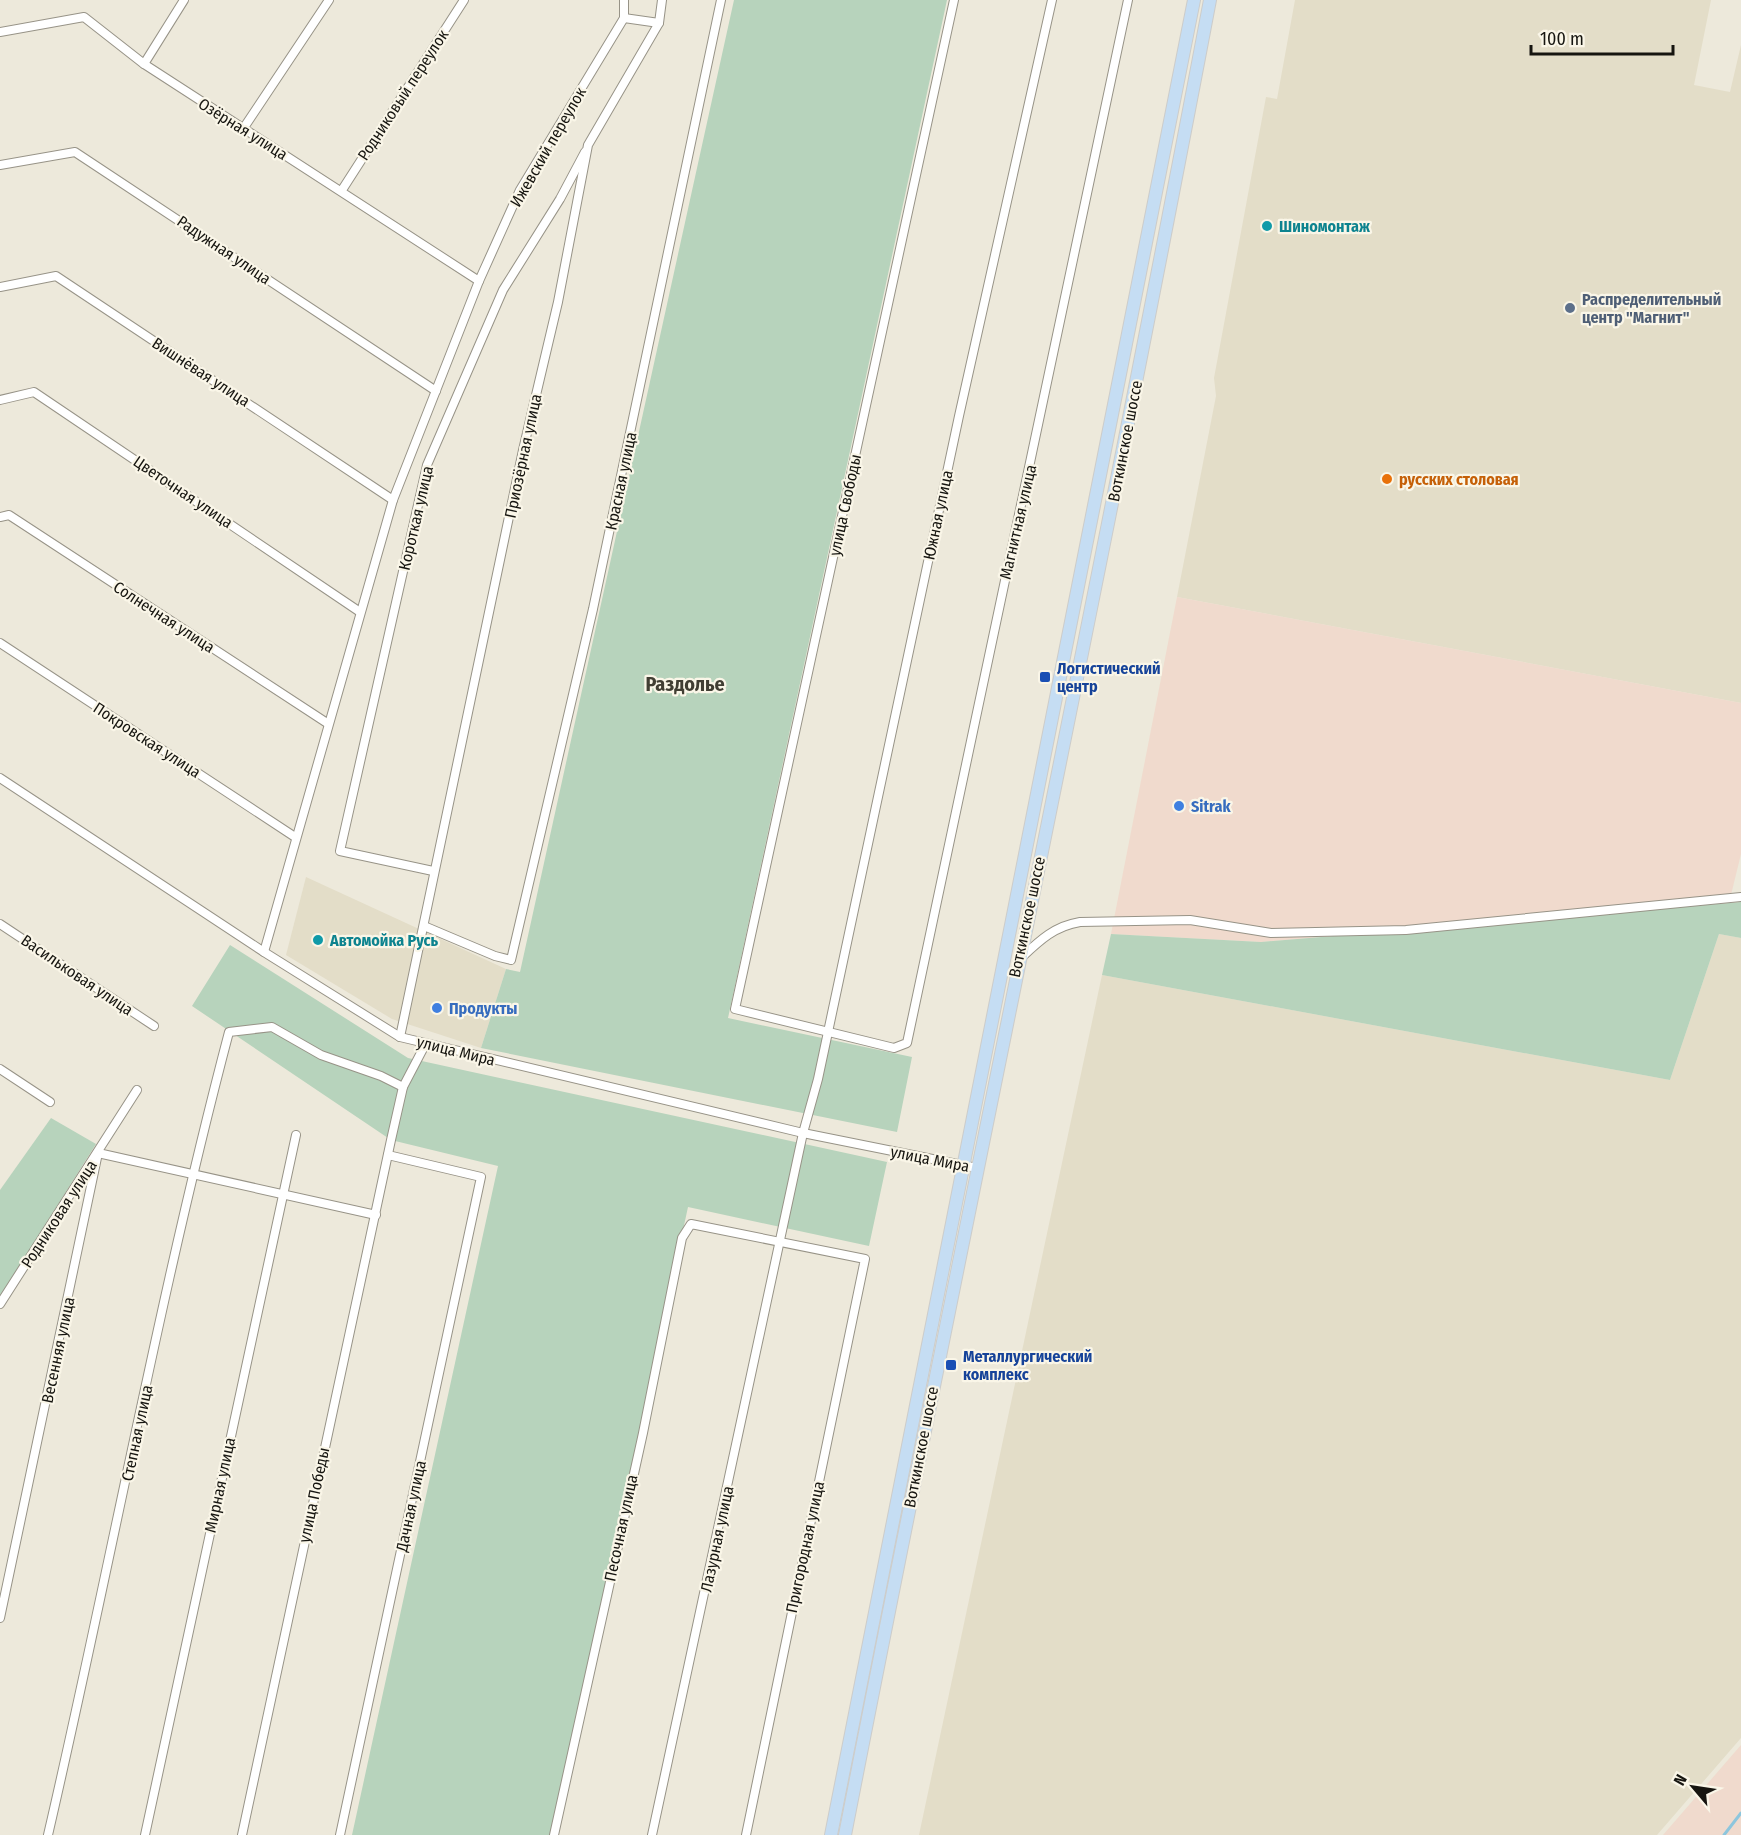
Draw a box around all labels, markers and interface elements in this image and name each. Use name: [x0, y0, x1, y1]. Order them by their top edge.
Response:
scale bar: [1531, 18, 1674, 56]
street label: Родниковый переулок: [354, 26, 453, 164]
text: 100 m: [1540, 28, 1584, 50]
street label: Ижевский переулок: [506, 83, 590, 210]
street label: Озёрная улица: [195, 94, 291, 164]
street label: Радужная улица: [174, 212, 275, 288]
place label: Шиномонтаж: [1279, 217, 1370, 236]
marker: Шиномонтаж: [1260, 219, 1274, 233]
place label: Распределительный центр "Магнит": [1582, 290, 1721, 327]
marker: Распределительный центр "Магнит": [1563, 301, 1577, 315]
street label: Вишнёвая улица: [149, 333, 254, 411]
street label: Воткинское шоссе: [1104, 379, 1146, 503]
street label: Приозёрная улица: [501, 392, 545, 520]
street label: Красная улица: [601, 430, 641, 532]
street label: Цветочная улица: [130, 452, 236, 532]
street label: улица Свободы: [825, 452, 865, 558]
street label: Магнитная улица: [996, 463, 1040, 581]
street label: Короткая улица: [395, 464, 437, 572]
street label: Южная улица: [919, 468, 957, 562]
place label: русских столовая: [1399, 470, 1519, 489]
marker: русских столовая: [1380, 472, 1394, 486]
street label: Солнечная улица: [110, 577, 218, 657]
place label: Логистический центр: [1057, 659, 1161, 696]
marker: Логистический центр: [1038, 670, 1052, 684]
district label: Раздолье: [645, 672, 725, 696]
street label: Покровская улица: [90, 698, 204, 782]
place label: Sitrak: [1191, 797, 1231, 816]
marker: Sitrak: [1172, 799, 1186, 813]
street label: Воткинское шоссе: [1005, 855, 1049, 979]
street label: Васильковая улица: [17, 931, 137, 1020]
place label: Автомойка Русь: [329, 931, 439, 950]
marker: Автомойка Русь: [311, 933, 325, 947]
place label: Продукты: [449, 999, 517, 1018]
marker: Продукты: [430, 1001, 444, 1015]
street label: улица Мира: [415, 1032, 497, 1070]
street label: улица Мира: [889, 1142, 971, 1176]
street label: Родниковая улица: [17, 1156, 101, 1271]
street label: Весенняя улица: [37, 1295, 79, 1405]
place label: Металлургический комплекс: [963, 1347, 1092, 1384]
marker: Металлургический комплекс: [944, 1358, 958, 1372]
street label: Степная улица: [118, 1383, 157, 1483]
street label: Воткинское шоссе: [900, 1385, 942, 1509]
street label: Мирная улица: [201, 1436, 239, 1534]
street label: улица Победы: [295, 1446, 333, 1544]
street label: Дачная улица: [392, 1458, 430, 1554]
street label: Песочная улица: [600, 1473, 642, 1583]
street label: Пригородная улица: [782, 1479, 828, 1614]
street label: Лазурная улица: [696, 1484, 738, 1594]
north arrow: [1663, 1757, 1723, 1817]
text: N: [1670, 1771, 1691, 1789]

